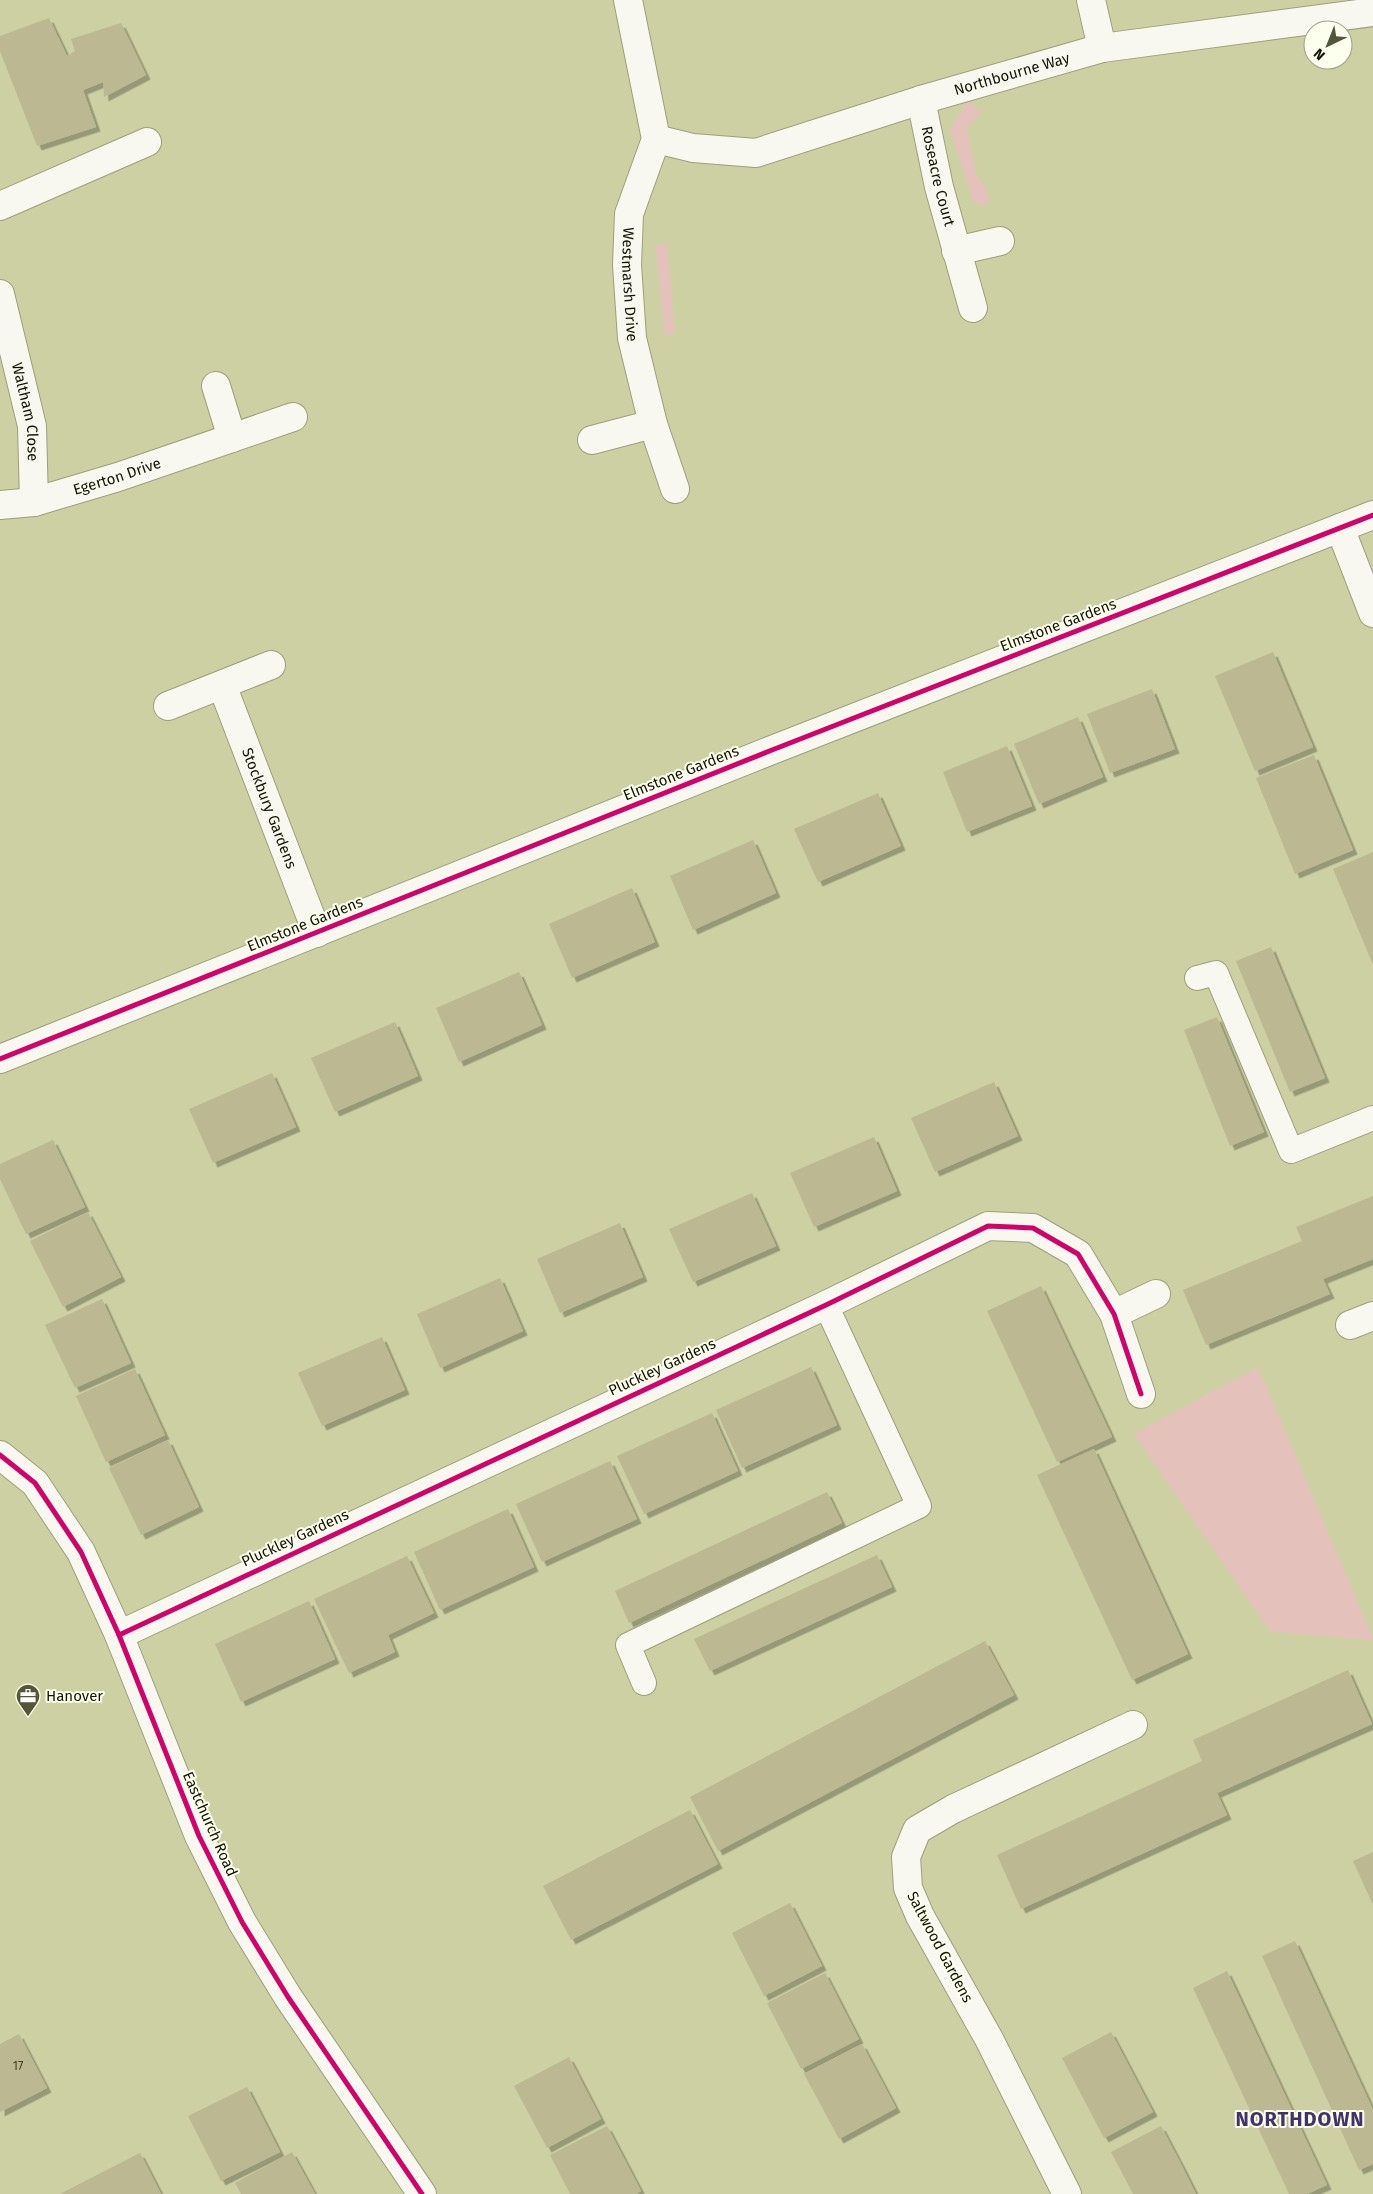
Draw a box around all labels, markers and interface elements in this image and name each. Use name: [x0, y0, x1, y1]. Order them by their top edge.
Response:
north arrow: [1303, 20, 1353, 70]
text: N: [1310, 45, 1329, 64]
street label: Northbourne Way: [952, 49, 1072, 99]
street label: Roseacre Court: [918, 124, 959, 229]
street label: Westmarsh Drive: [618, 227, 641, 342]
street label: Waltham Close: [8, 361, 42, 461]
street label: Egerton Drive: [71, 454, 163, 499]
street label: Elmstone Gardens: [997, 595, 1119, 655]
street label: Elmstone Gardens: [621, 742, 741, 804]
street label: Stockbury Gardens: [238, 745, 300, 871]
street label: Elmstone Gardens: [245, 893, 365, 955]
street label: Pluckley Gardens: [606, 1334, 718, 1400]
street label: Pluckley Gardens: [239, 1505, 351, 1571]
office icon: Hanover: [15, 1683, 41, 1717]
place label: Hanover: [46, 1687, 103, 1705]
street label: Eastchurch Road: [179, 1769, 241, 1879]
street label: Saltwood Gardens: [903, 1888, 977, 2006]
house number: 17: [13, 2059, 23, 2073]
district label: NORTHDOWN: [1235, 2107, 1365, 2131]

